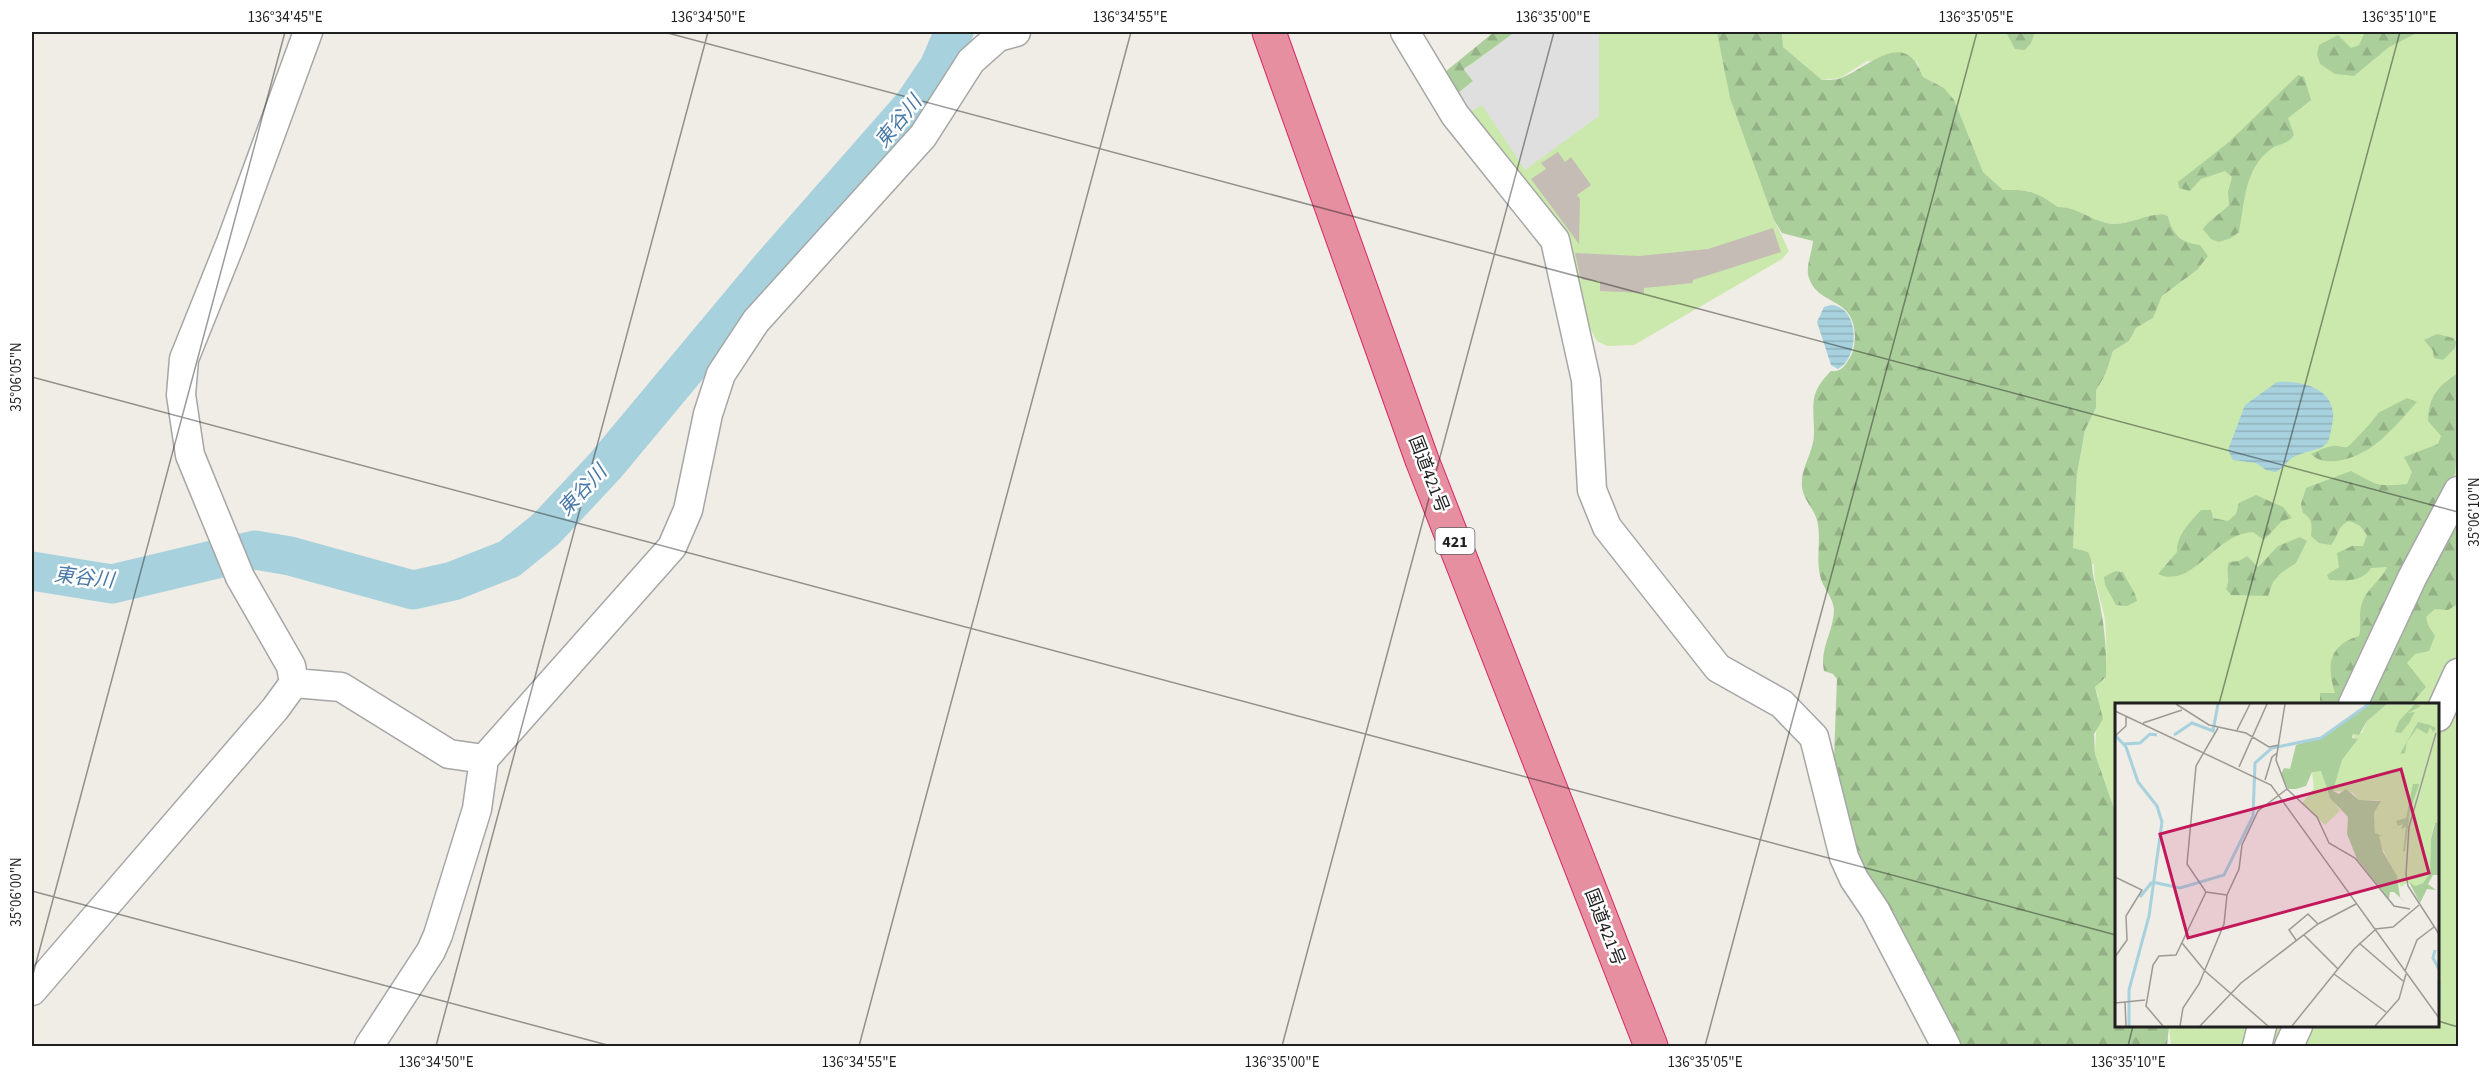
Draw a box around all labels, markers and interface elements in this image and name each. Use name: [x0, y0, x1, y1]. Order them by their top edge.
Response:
text: 136°34'45"E: [247, 7, 323, 28]
text: 136°34'50"E: [670, 7, 746, 28]
text: 136°34'55"E: [1092, 7, 1168, 28]
text: 136°35'00"E: [1515, 7, 1591, 28]
text: 136°35'05"E: [1938, 7, 2014, 28]
text: 136°35'10"E: [2361, 7, 2437, 28]
water label: 東谷川: [869, 88, 930, 154]
text: 35°06'05"N: [6, 342, 27, 412]
street label: 国道421号: [1402, 432, 1455, 516]
water label: 東谷川: [552, 458, 615, 522]
text: 35°06'10"N: [2464, 477, 2485, 547]
road number: 421: [1436, 528, 1474, 554]
water label: 東谷川: [53, 561, 117, 595]
inset map: [2115, 703, 2439, 1027]
text: 35°06'00"N: [6, 857, 27, 927]
street label: 国道421号: [1578, 885, 1631, 969]
text: 136°34'50"E: [398, 1052, 474, 1073]
text: 136°34'55"E: [821, 1052, 897, 1073]
text: 136°35'00"E: [1244, 1052, 1320, 1073]
text: 136°35'05"E: [1667, 1052, 1743, 1073]
text: 136°35'10"E: [2090, 1052, 2166, 1073]

